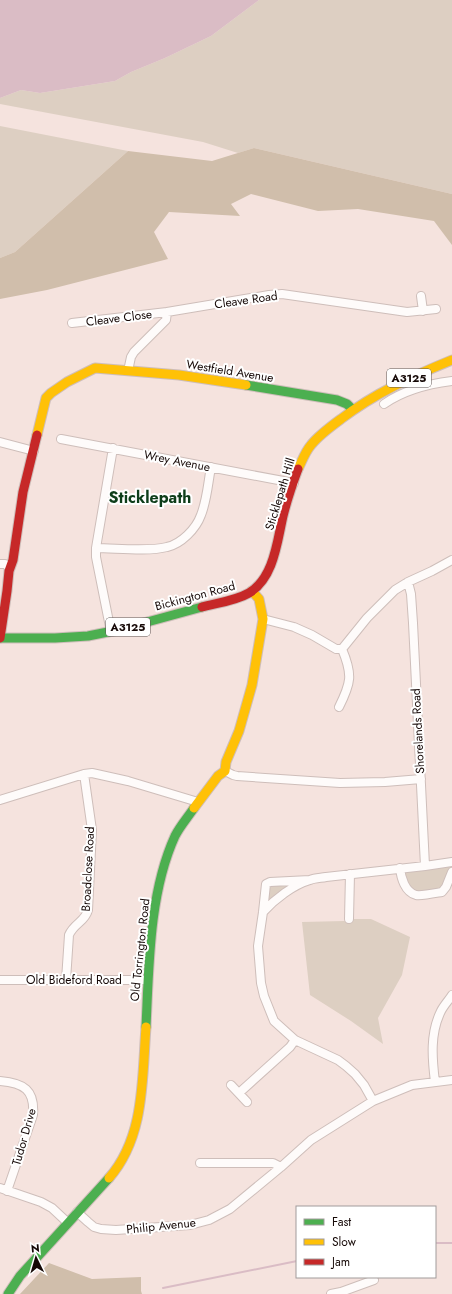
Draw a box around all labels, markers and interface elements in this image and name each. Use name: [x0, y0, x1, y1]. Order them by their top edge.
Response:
street label: Cleave Road: [213, 287, 279, 313]
street label: Cleave Close: [85, 305, 153, 331]
street label: Westfield Avenue: [185, 355, 275, 387]
road number: A3125: [387, 369, 431, 387]
street label: Wrey Avenue: [142, 446, 212, 476]
street label: Sticklepath Hill: [260, 455, 300, 533]
district label: Sticklepath: [109, 486, 191, 509]
street label: Bickington Road: [153, 577, 237, 615]
road number: A3125: [106, 618, 150, 636]
street label: Shorelands Road: [407, 688, 429, 774]
street label: Broadclose Road: [77, 826, 99, 912]
street label: Old Torrington Road: [126, 898, 154, 1002]
street label: Old Bideford Road: [26, 971, 122, 989]
street label: Tudor Drive: [7, 1106, 41, 1168]
legend: [296, 1206, 436, 1278]
street label: Philip Avenue: [125, 1213, 197, 1239]
text: Fast: [332, 1213, 351, 1231]
text: Slow: [332, 1233, 357, 1251]
north arrow: [16, 1238, 56, 1278]
text: N: [30, 1240, 40, 1256]
text: Jam: [330, 1253, 350, 1271]

